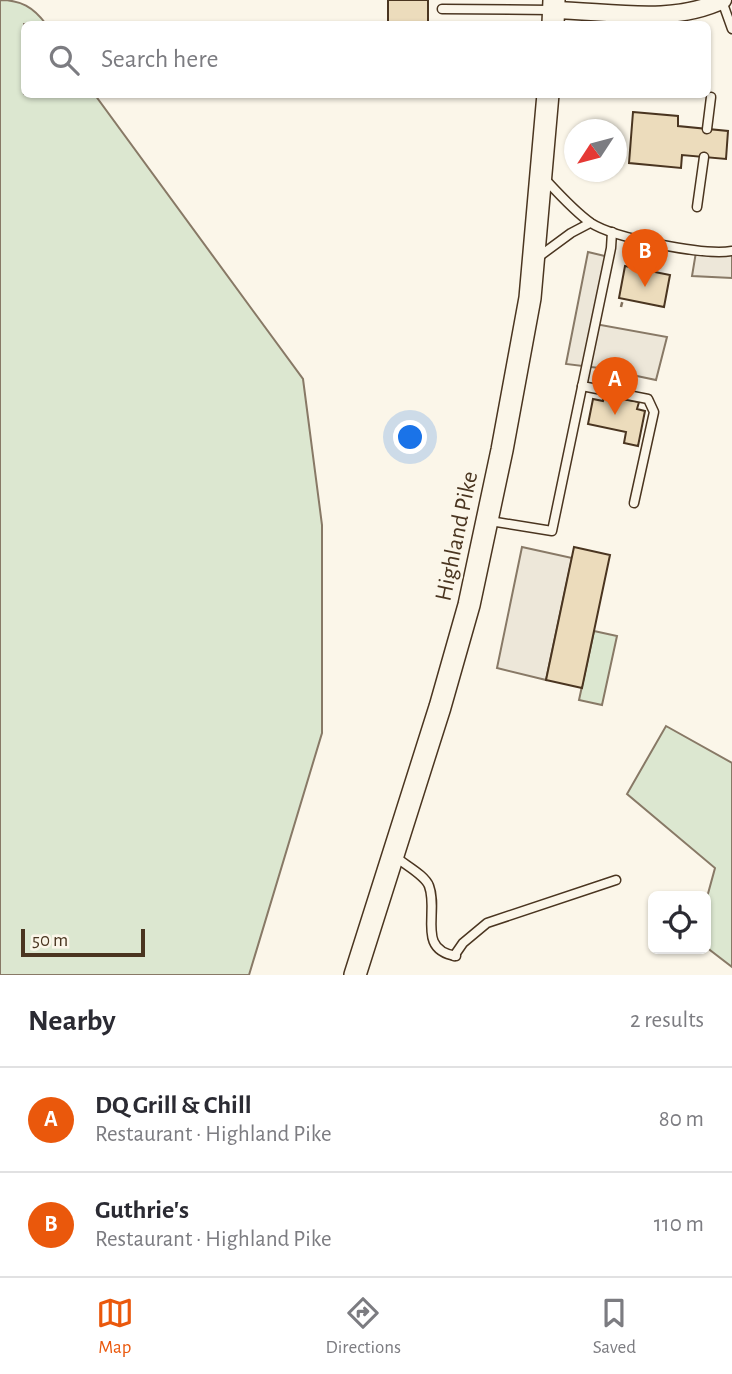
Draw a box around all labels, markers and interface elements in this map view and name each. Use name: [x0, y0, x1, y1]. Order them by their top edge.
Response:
search box: [21, 21, 711, 98]
icon: search: [45, 41, 83, 79]
text: Search here: [101, 46, 219, 72]
north arrow: [564, 119, 627, 182]
pin: B: [622, 229, 668, 287]
pin: A: [592, 357, 638, 415]
your location: [393, 420, 427, 454]
street label: Highland Pike: [432, 469, 482, 603]
map controls: [648, 891, 711, 954]
button: locate: [648, 891, 711, 954]
scale bar: [21, 926, 145, 958]
text: 50 m: [32, 931, 68, 950]
text: Nearby: [28, 1006, 116, 1036]
text: 2 results: [630, 1009, 704, 1032]
text: DQ Grill & Chill: [95, 1092, 252, 1118]
text: A: [44, 1108, 58, 1131]
text: 80 m: [659, 1108, 704, 1131]
text: Restaurant · Highland Pike: [95, 1123, 332, 1146]
text: Guthrie's: [95, 1197, 189, 1223]
text: B: [44, 1213, 58, 1236]
text: 110 m: [654, 1213, 704, 1236]
text: Restaurant · Highland Pike: [95, 1228, 332, 1251]
tab: Map: [96, 1294, 134, 1359]
tab: Directions: [325, 1294, 401, 1359]
tab: Saved: [593, 1294, 636, 1359]

